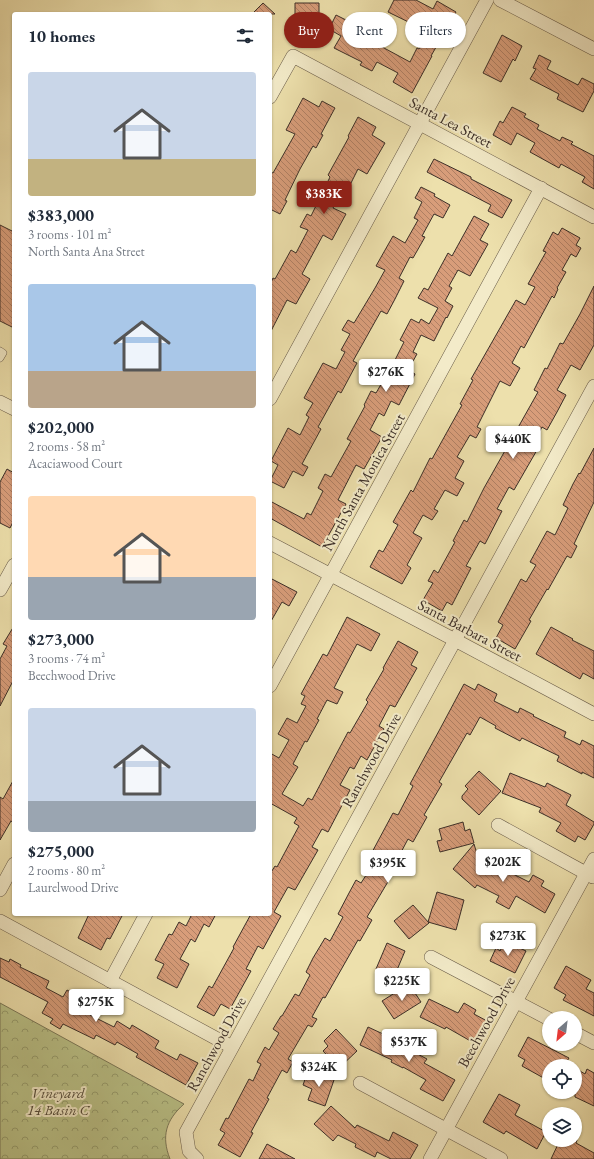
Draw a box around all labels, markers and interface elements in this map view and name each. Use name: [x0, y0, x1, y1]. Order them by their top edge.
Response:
chip: Buy: [284, 12, 334, 48]
chip: Rent: [342, 12, 397, 48]
chip: Filters: [405, 12, 466, 48]
text: 10 homes: [28, 25, 95, 47]
icon: filters: [234, 25, 256, 47]
street label: Santa Lea Street: [406, 92, 496, 152]
icon: home: [106, 98, 178, 170]
pin: $383K: [296, 181, 352, 215]
text: $383K: [306, 185, 342, 202]
text: $383,000: [28, 204, 94, 226]
text: 3 rooms · 101 m²: [28, 226, 112, 243]
text: North Santa Ana Street: [28, 243, 145, 260]
icon: home: [106, 310, 178, 382]
pin: $276K: [358, 359, 414, 393]
text: $276K: [368, 363, 404, 380]
street label: North Santa Monica Street: [317, 410, 409, 554]
text: $202,000: [28, 416, 94, 438]
pin: $440K: [485, 426, 541, 460]
text: $440K: [495, 430, 531, 447]
text: 2 rooms · 58 m²: [28, 438, 105, 455]
text: Acaciawood Court: [28, 455, 122, 472]
icon: home: [106, 522, 178, 594]
street label: Santa Barbara Street: [415, 595, 525, 665]
text: $273,000: [28, 628, 94, 650]
text: 3 rooms · 74 m²: [28, 650, 105, 667]
text: Beechwood Drive: [28, 667, 116, 684]
street label: Ranchwood Drive: [337, 709, 405, 811]
icon: home: [106, 734, 178, 806]
text: $275,000: [28, 840, 94, 862]
pin: $202K: [475, 849, 531, 883]
pin: $395K: [360, 850, 416, 884]
text: $202K: [485, 853, 521, 870]
text: $395K: [370, 854, 406, 871]
text: 2 rooms · 80 m²: [28, 862, 105, 879]
text: Laurelwood Drive: [28, 879, 119, 896]
pin: $273K: [480, 923, 536, 957]
text: $273K: [490, 927, 526, 944]
pin: $225K: [374, 968, 430, 1002]
text: $225K: [384, 972, 420, 989]
street label: Beechwood Drive: [453, 973, 519, 1071]
pin: $275K: [68, 989, 124, 1023]
text: $275K: [78, 993, 114, 1010]
street label: Ranchwood Drive: [182, 993, 250, 1095]
north arrow: [542, 1011, 582, 1051]
map controls: [542, 1011, 582, 1147]
pin: $537K: [381, 1029, 437, 1063]
text: $537K: [391, 1033, 427, 1050]
pin: $324K: [291, 1054, 347, 1088]
text: $324K: [301, 1058, 337, 1075]
button: locate: [542, 1059, 582, 1099]
park label: Vineyard 14 Basin C: [27, 1083, 91, 1119]
button: layers: [542, 1107, 582, 1147]

